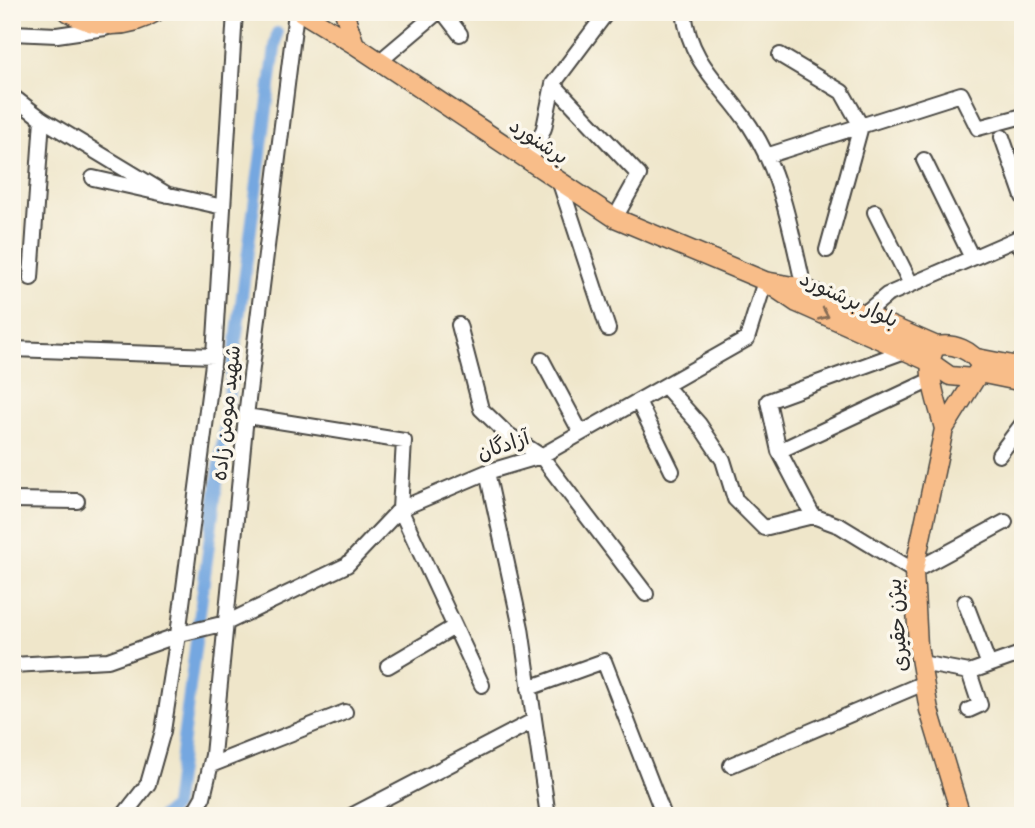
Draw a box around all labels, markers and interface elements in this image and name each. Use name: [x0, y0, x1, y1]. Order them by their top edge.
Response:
street label: برشنورد: [504, 112, 574, 171]
street label: بلوار برشنورد: [795, 265, 902, 334]
one-way arrow: [816, 307, 829, 321]
street label: شهید مومن زاده: [206, 344, 247, 482]
street label: آزادگان: [473, 424, 534, 467]
street label: بیژن حقیری: [881, 577, 914, 673]

